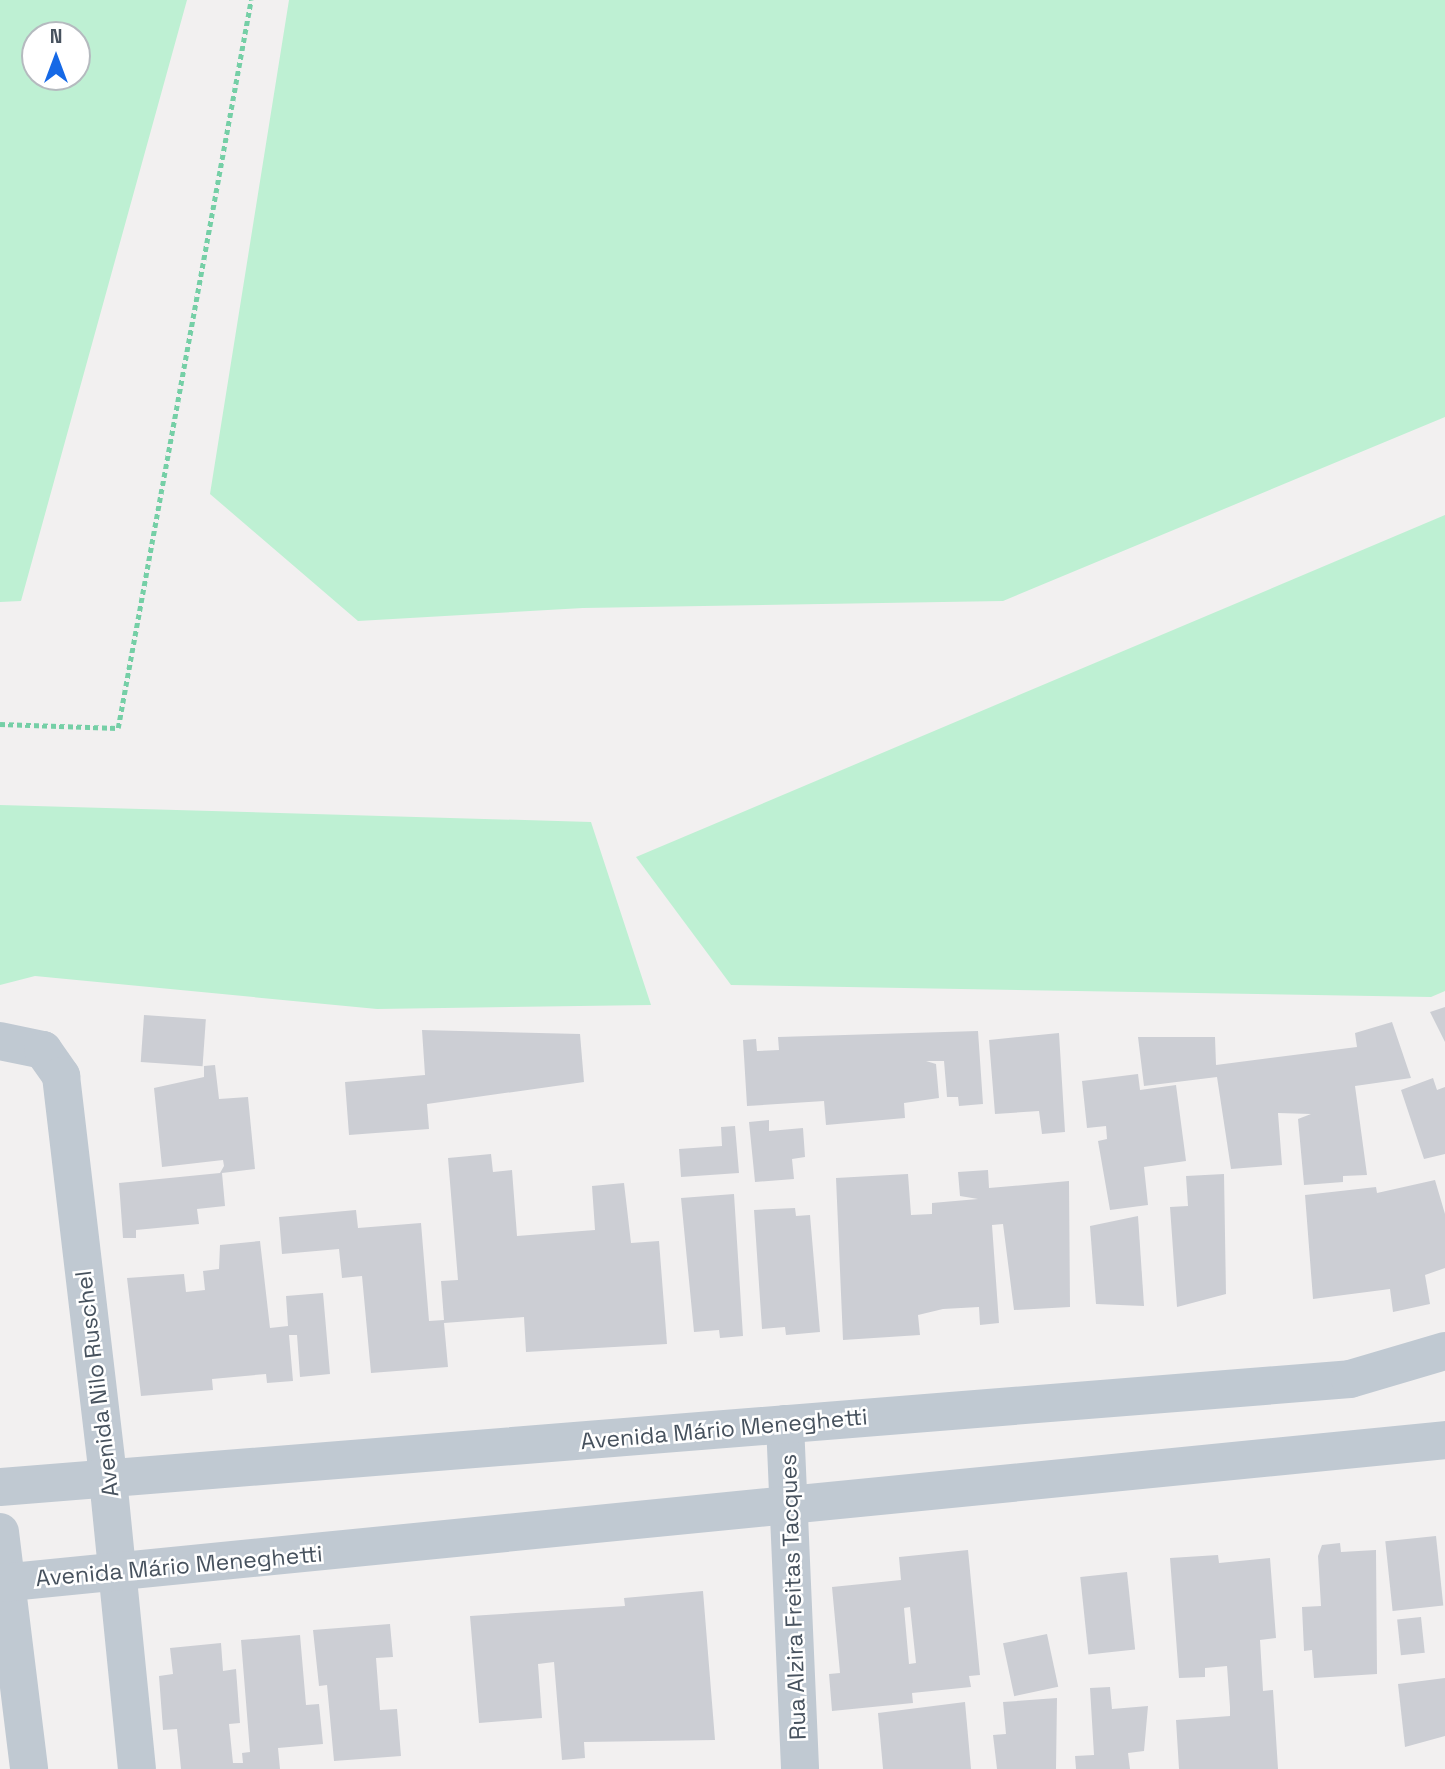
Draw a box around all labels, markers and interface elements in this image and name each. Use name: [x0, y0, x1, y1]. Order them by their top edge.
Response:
north arrow: [21, 21, 91, 91]
text: N: [50, 24, 62, 49]
street label: Avenida Nilo Ruschel: [69, 1269, 125, 1499]
street label: Avenida Mário Meneghetti: [579, 1403, 869, 1455]
street label: Rua Alzira Freitas Tacques: [774, 1453, 812, 1741]
street label: Avenida Mário Meneghetti: [34, 1540, 324, 1592]

